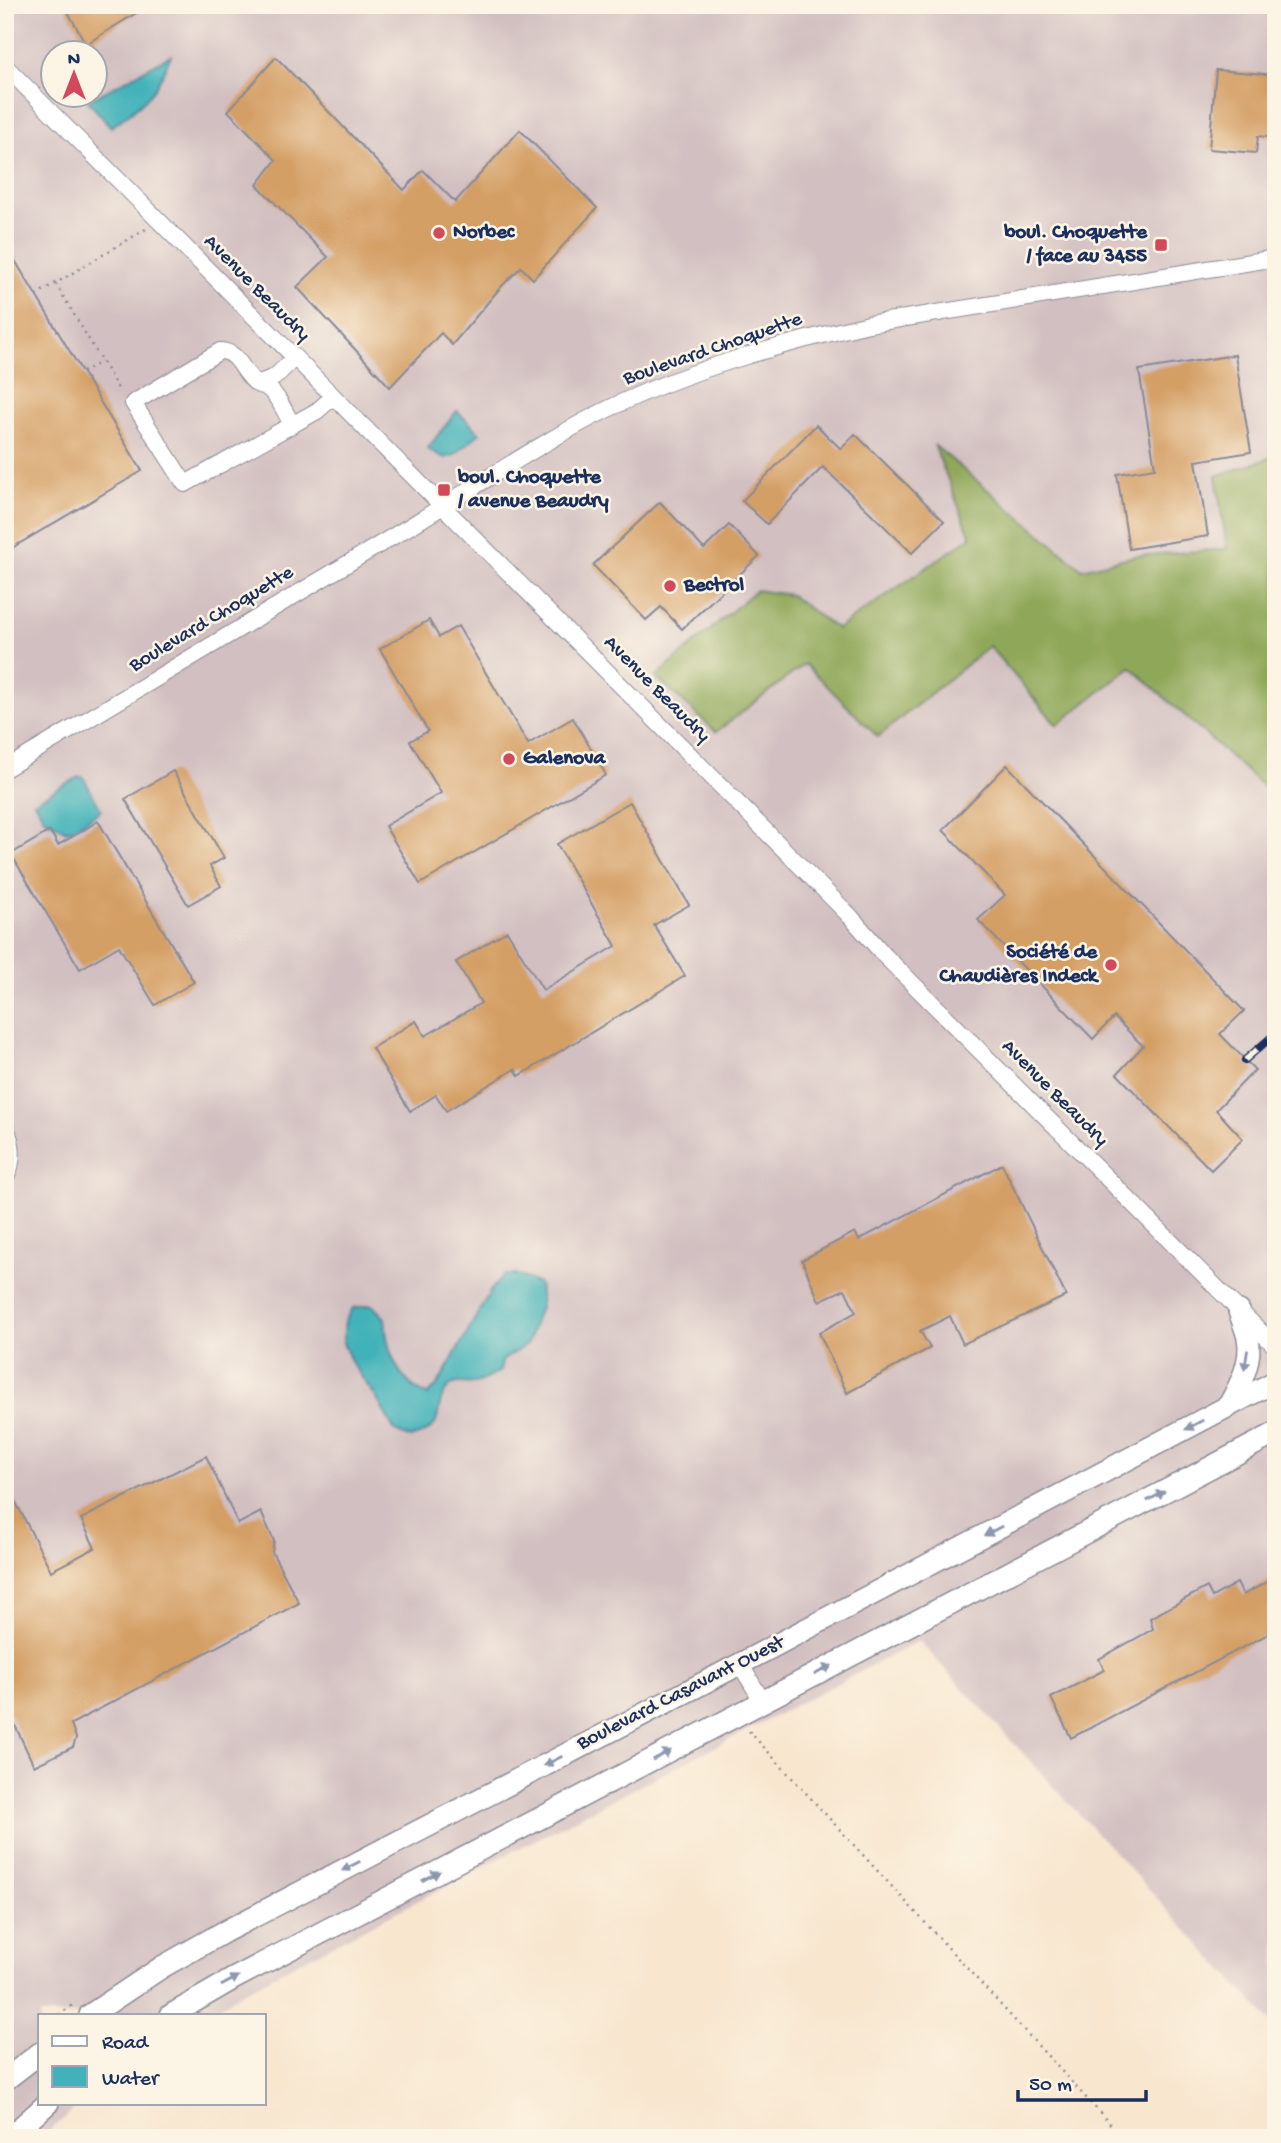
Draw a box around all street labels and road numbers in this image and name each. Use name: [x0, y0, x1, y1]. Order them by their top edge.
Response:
street label: Avenue Beaudry: [197, 230, 315, 348]
street label: Boulevard Choquette: [619, 307, 807, 393]
street label: Boulevard Choquette: [124, 560, 300, 679]
street label: Avenue Beaudry: [597, 631, 715, 749]
street label: Avenue Beaudry: [995, 1035, 1113, 1153]
street label: Boulevard Casavant Ouest: [572, 1630, 791, 1758]

